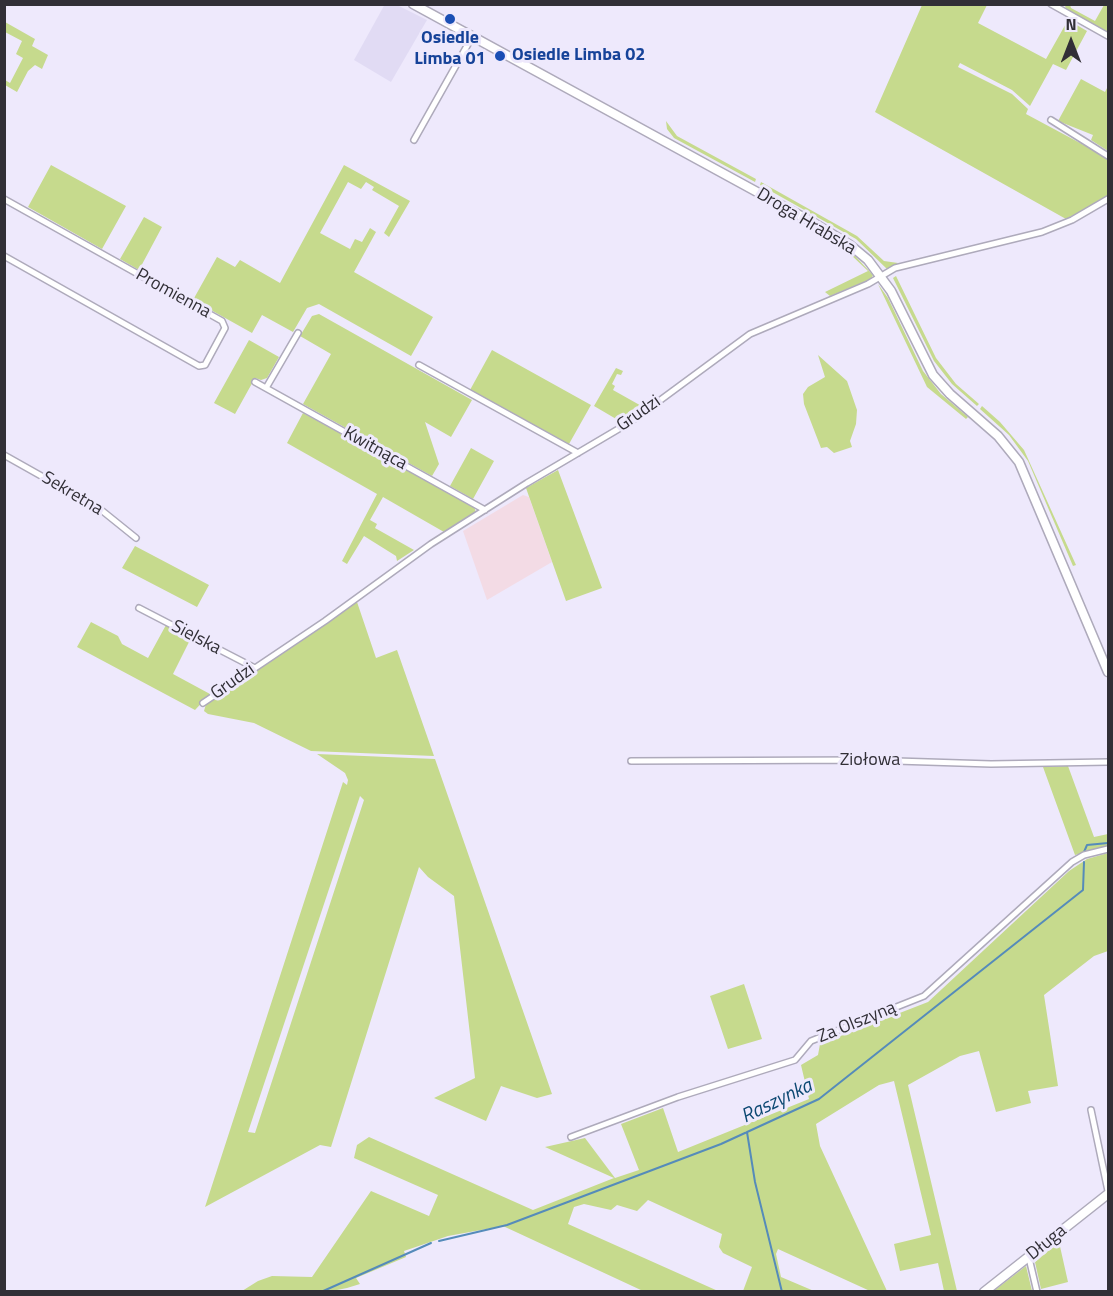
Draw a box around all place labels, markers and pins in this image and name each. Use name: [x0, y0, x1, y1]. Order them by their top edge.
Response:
marker: Osiedle Limba 01: [443, 12, 457, 26]
place label: Osiedle Limba 01: [414, 28, 486, 70]
place label: Osiedle Limba 02: [512, 45, 645, 67]
marker: Osiedle Limba 02: [493, 49, 507, 63]

